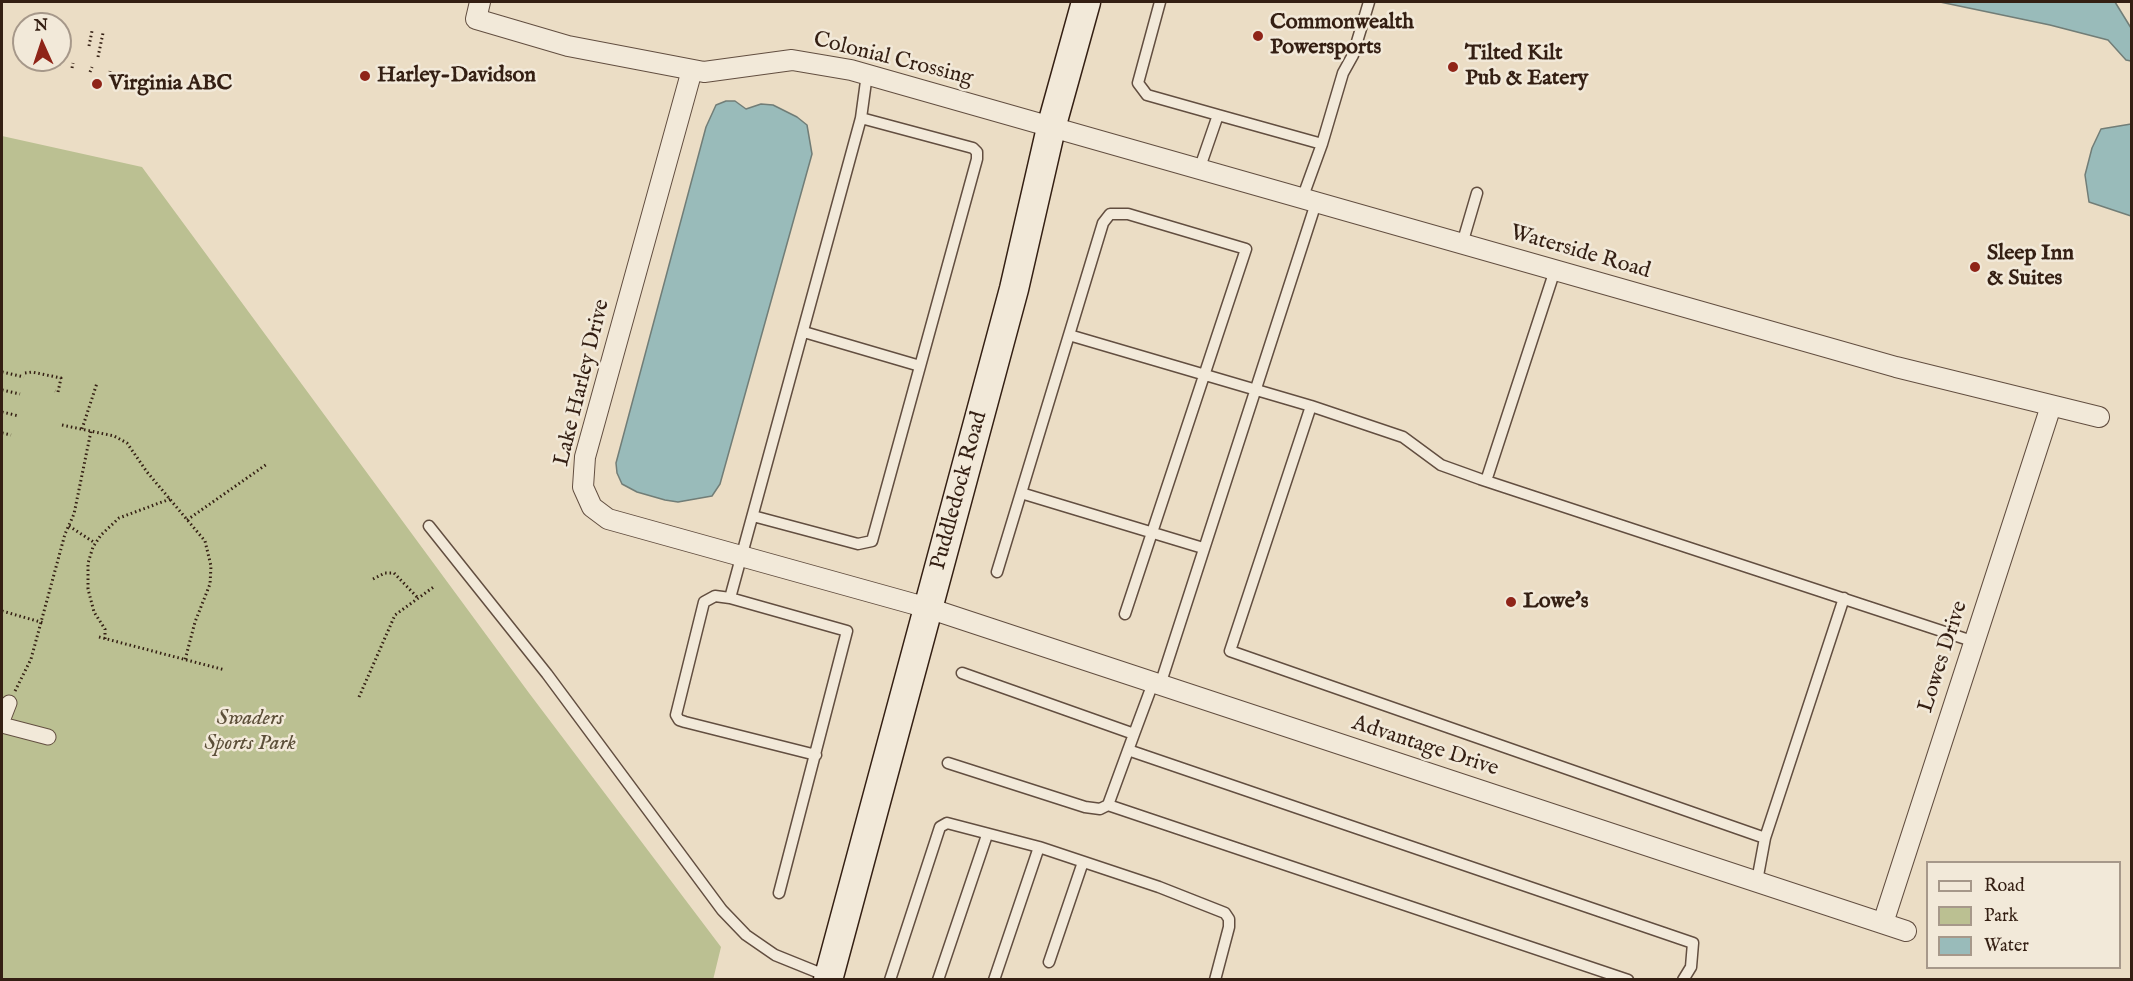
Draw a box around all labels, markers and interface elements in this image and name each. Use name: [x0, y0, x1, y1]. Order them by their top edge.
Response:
place label: Commonwealth Powersports: [1270, 10, 1414, 62]
north arrow: [12, 12, 72, 72]
text: N: [34, 16, 49, 36]
street label: Colonial Crossing: [810, 27, 976, 93]
marker: Commonwealth Powersports: [1251, 29, 1265, 43]
place label: Tilted Kilt Pub & Eatery: [1465, 41, 1588, 92]
marker: Tilted Kilt Pub & Eatery: [1446, 60, 1460, 74]
place label: Harley-Davidson: [377, 63, 536, 89]
marker: Harley-Davidson: [358, 69, 372, 83]
place label: Virginia ABC: [109, 71, 232, 97]
marker: Virginia ABC: [90, 77, 104, 91]
street label: Waterside Road: [1507, 220, 1653, 286]
place label: Sleep Inn & Suites: [1987, 241, 2074, 292]
marker: Sleep Inn & Suites: [1968, 260, 1982, 274]
street label: Lake Harley Drive: [550, 297, 616, 469]
street label: Puddledock Road: [926, 409, 994, 573]
place label: Lowe's: [1523, 589, 1589, 615]
marker: Lowe's: [1504, 595, 1518, 609]
street label: Lowes Drive: [1914, 598, 1974, 716]
park label: Swaders Sports Park: [204, 706, 296, 758]
street label: Advantage Drive: [1348, 711, 1502, 783]
legend: [1926, 861, 2121, 969]
text: Road: [1984, 875, 2025, 898]
text: Park: [1984, 905, 2018, 928]
text: Water: [1984, 935, 2029, 958]

